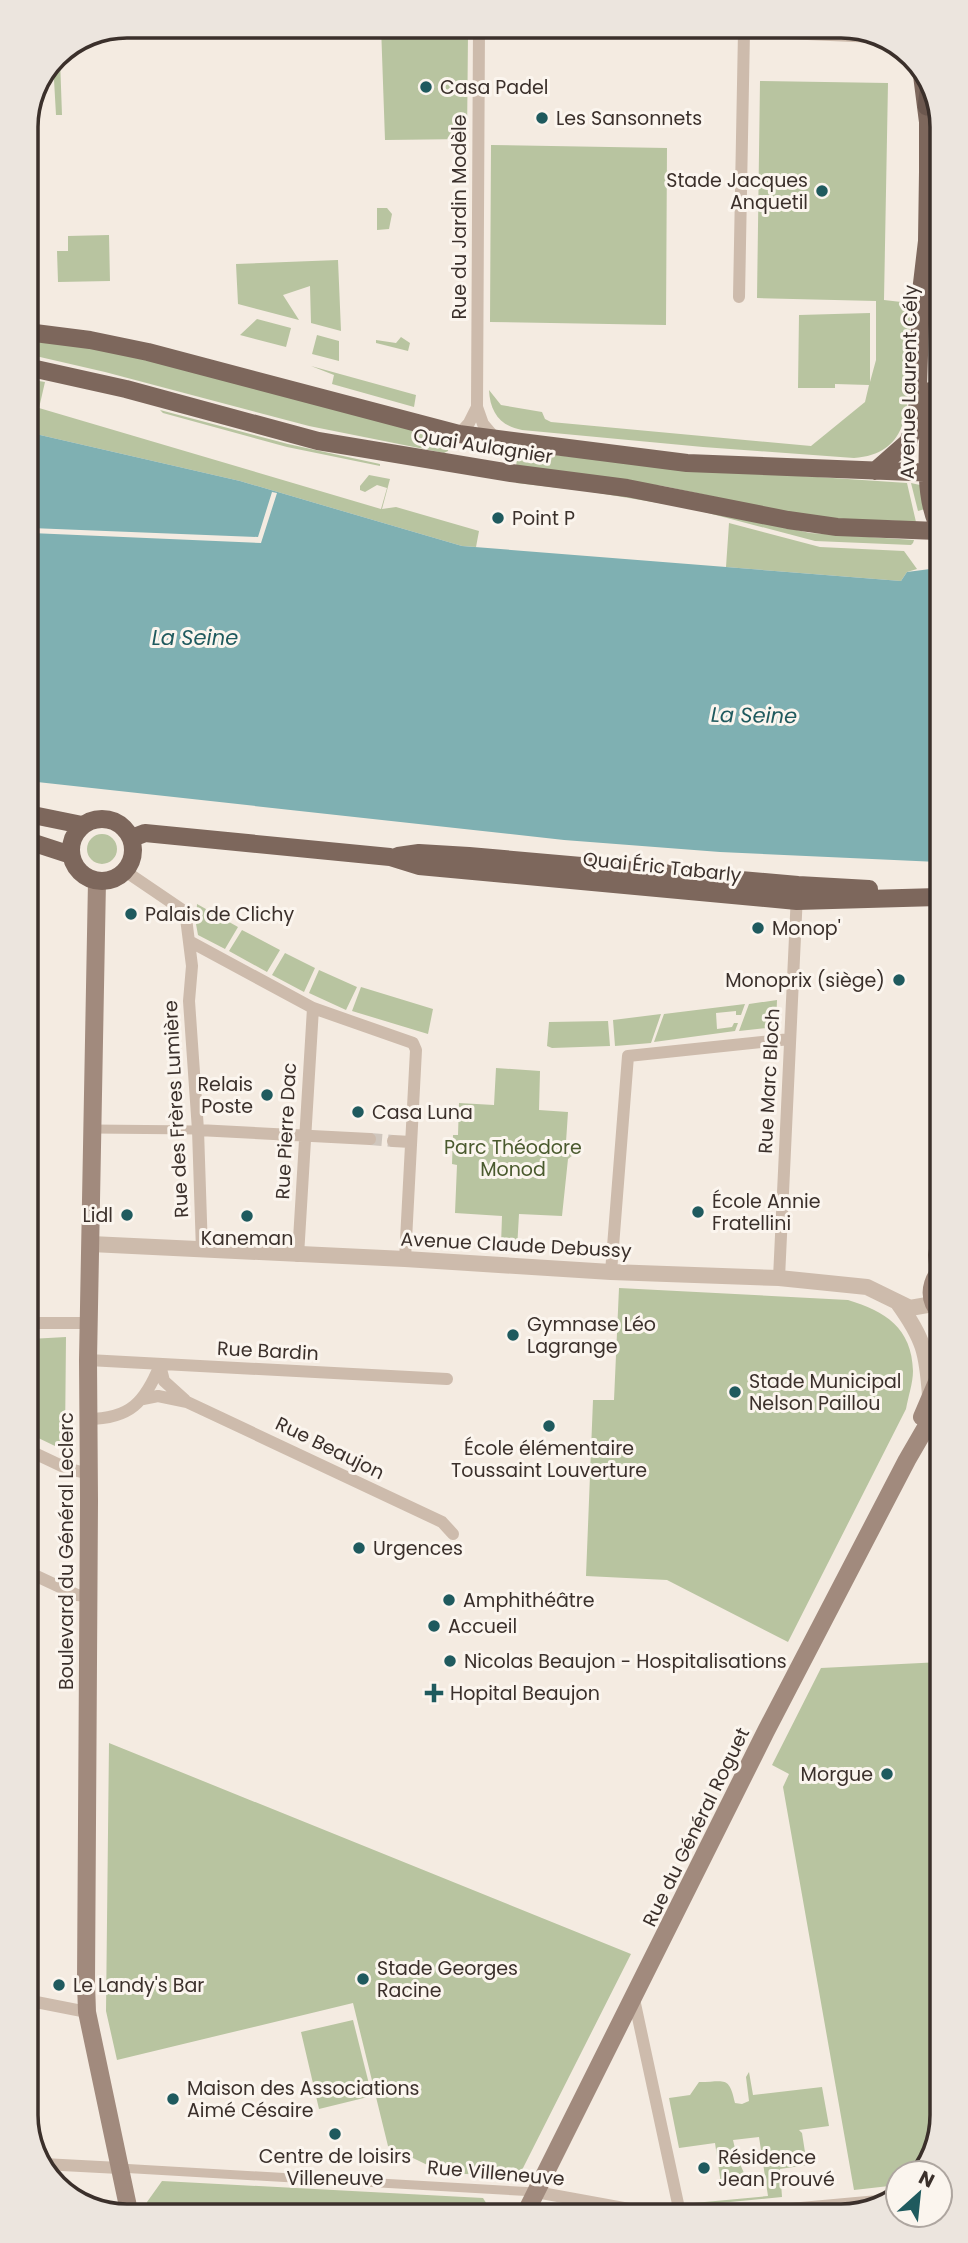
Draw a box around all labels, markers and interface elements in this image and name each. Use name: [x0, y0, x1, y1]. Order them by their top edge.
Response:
place label: Casa Padel: [440, 74, 549, 101]
marker: Casa Padel: [418, 79, 434, 95]
place label: Les Sansonnets: [556, 105, 702, 132]
marker: Les Sansonnets: [534, 110, 550, 126]
street label: Rue du Jardin Modèle: [446, 115, 473, 320]
place label: Stade Jacques Anquetil: [666, 167, 808, 216]
marker: Stade Jacques Anquetil: [814, 183, 830, 199]
street label: Avenue Laurent Cély: [894, 284, 924, 479]
street label: Quai Aulagnier: [411, 422, 555, 470]
place label: Point P: [512, 505, 575, 532]
marker: Point P: [490, 510, 506, 526]
water label: La Seine: [152, 623, 238, 652]
water label: La Seine: [711, 700, 797, 730]
street label: Quai Éric Tabarly: [581, 845, 743, 889]
place label: Palais de Clichy: [145, 901, 294, 928]
marker: Palais de Clichy: [123, 906, 139, 922]
place label: Monop': [772, 915, 841, 942]
marker: Monop': [750, 920, 766, 936]
place label: Monoprix (siège): [725, 967, 885, 994]
marker: Monoprix (siège): [891, 972, 907, 988]
street label: Rue des Frères Lumière: [157, 1000, 195, 1218]
street label: Rue Marc Bloch: [752, 1008, 786, 1154]
street label: Rue Pierre Dac: [269, 1062, 303, 1200]
place label: Relais Poste: [198, 1071, 253, 1120]
marker: Relais Poste: [259, 1087, 275, 1103]
place label: Casa Luna: [372, 1099, 473, 1126]
marker: Casa Luna: [350, 1104, 366, 1120]
park label: Parc Théodore Monod: [444, 1134, 582, 1183]
place label: École Annie Fratellini: [712, 1188, 821, 1237]
place label: Lidl: [83, 1202, 113, 1229]
marker: École Annie Fratellini: [690, 1204, 706, 1220]
marker: Lidl: [119, 1207, 135, 1223]
marker: Kaneman: [239, 1208, 255, 1224]
place label: Kaneman: [201, 1225, 293, 1252]
street label: Avenue Claude Debussy: [400, 1225, 632, 1265]
place label: Gymnase Léo Lagrange: [527, 1311, 656, 1360]
marker: Gymnase Léo Lagrange: [505, 1327, 521, 1343]
street label: Rue Bardin: [216, 1335, 320, 1367]
place label: Stade Municipal Nelson Paillou: [749, 1368, 902, 1417]
marker: Stade Municipal Nelson Paillou: [727, 1384, 743, 1400]
street label: Rue Beaujon: [271, 1410, 389, 1486]
street label: Boulevard du Général Leclerc: [53, 1412, 80, 1690]
marker: École élémentaire Toussaint Louverture: [541, 1418, 557, 1434]
place label: École élémentaire Toussaint Louverture: [451, 1435, 647, 1484]
place label: Urgences: [373, 1535, 463, 1562]
marker: Urgences: [351, 1540, 367, 1556]
place label: Amphithéâtre: [463, 1587, 595, 1614]
marker: Amphithéâtre: [441, 1592, 457, 1608]
place label: Accueil: [448, 1613, 517, 1640]
marker: Accueil: [426, 1618, 442, 1634]
place label: Nicolas Beaujon - Hospitalisations: [464, 1648, 787, 1675]
marker: Nicolas Beaujon - Hospitalisations: [442, 1653, 458, 1669]
place label: Hopital Beaujon: [450, 1680, 600, 1707]
marker: Hopital Beaujon: [424, 1683, 444, 1703]
street label: Rue du Général Roguet: [636, 1723, 756, 1931]
place label: Morgue: [801, 1761, 873, 1788]
marker: Morgue: [879, 1766, 895, 1782]
place label: Stade Georges Racine: [377, 1955, 518, 2004]
marker: Stade Georges Racine: [355, 1971, 371, 1987]
place label: Le Landy's Bar: [73, 1972, 204, 1999]
marker: Le Landy's Bar: [51, 1977, 67, 1993]
place label: Maison des Associations Aimé Césaire: [187, 2075, 420, 2124]
marker: Maison des Associations Aimé Césaire: [165, 2091, 181, 2107]
marker: Centre de loisirs Villeneuve: [327, 2126, 343, 2142]
place label: Centre de loisirs Villeneuve: [259, 2143, 411, 2192]
place label: Résidence Jean Prouvé: [718, 2144, 835, 2193]
street label: Rue Villeneuve: [426, 2154, 566, 2192]
north arrow: [884, 2159, 954, 2229]
marker: Résidence Jean Prouvé: [696, 2160, 712, 2176]
text: N: [914, 2164, 939, 2195]

